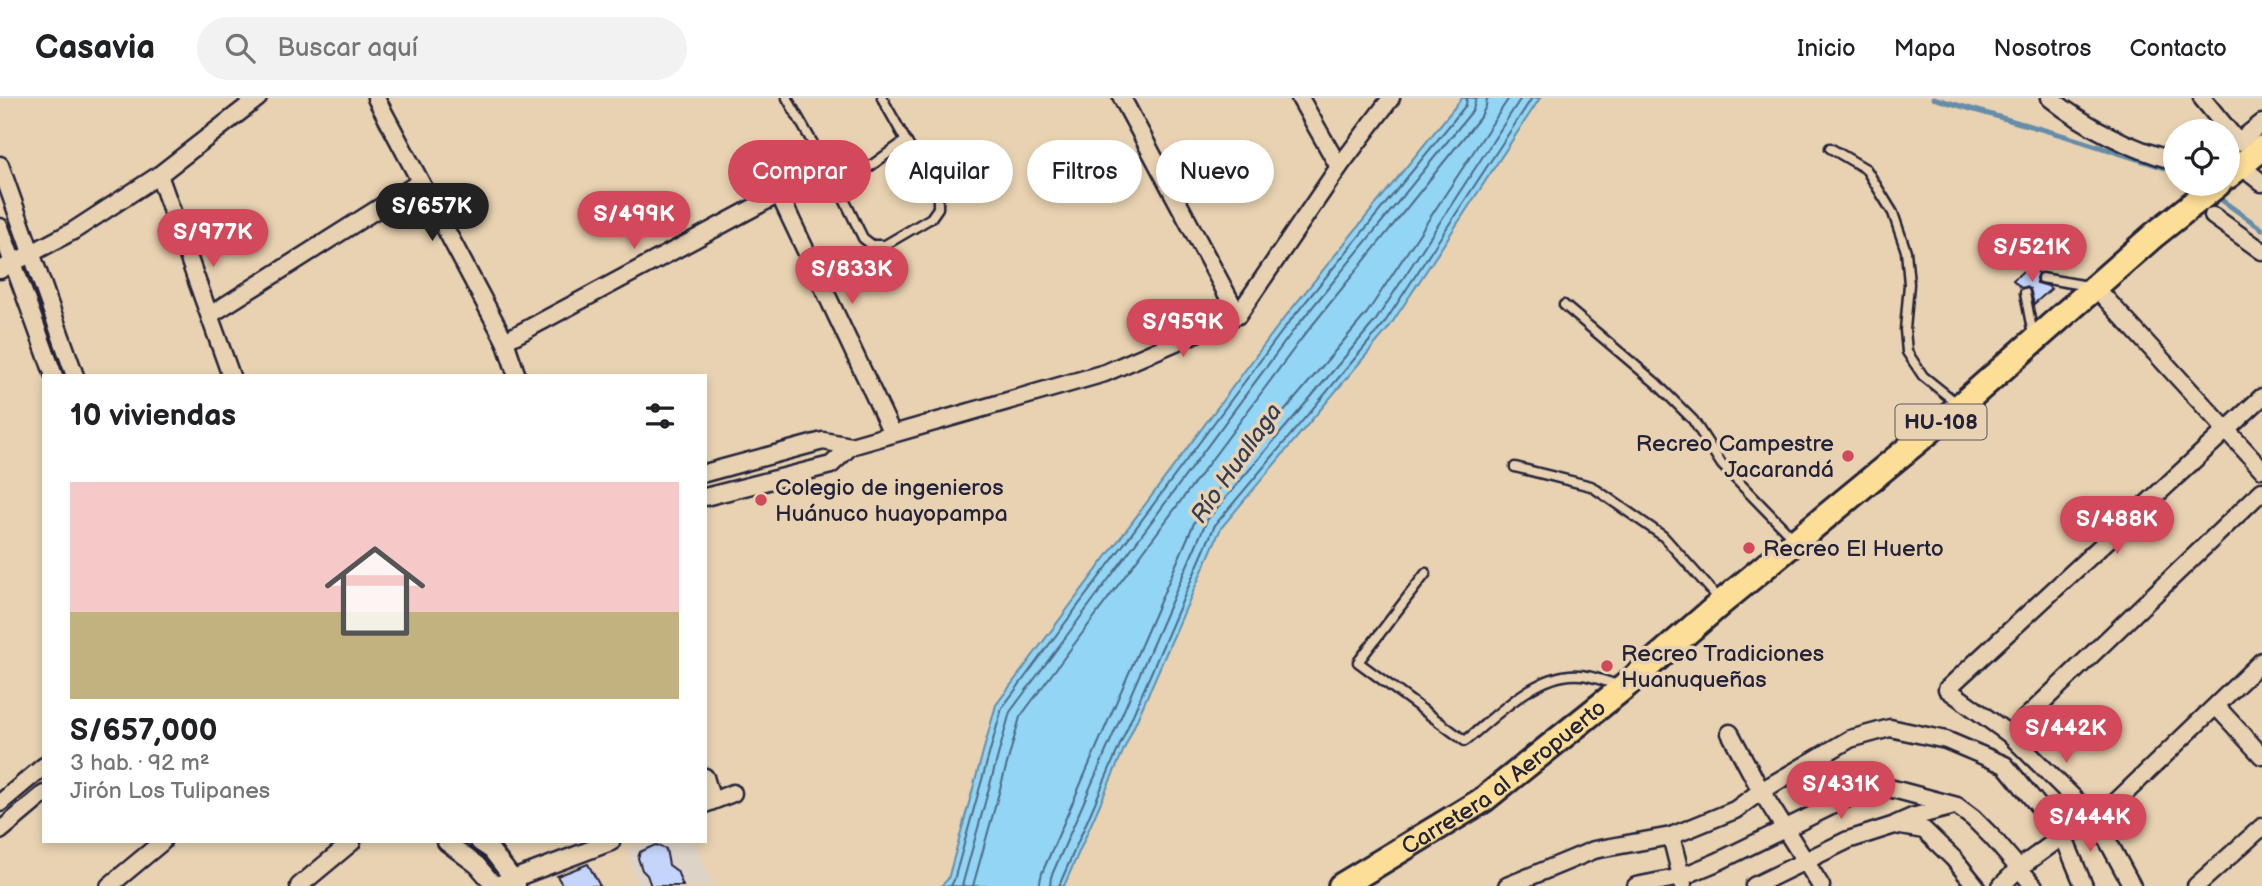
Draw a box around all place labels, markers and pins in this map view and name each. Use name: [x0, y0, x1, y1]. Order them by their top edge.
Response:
pin: S/657K: [375, 184, 489, 243]
pin: S/499K: [577, 192, 691, 251]
pin: S/977K: [156, 209, 270, 269]
pin: S/521K: [1975, 225, 2089, 284]
pin: S/833K: [795, 246, 909, 306]
pin: S/959K: [1126, 300, 1240, 359]
place label: Recreo Campestre Jacarandá: [1636, 430, 1834, 484]
marker: Recreo Campestre Jacarandá: [1840, 448, 1856, 464]
place label: Colegio de ingenieros Huánuco huayopampa: [775, 474, 1008, 528]
marker: Colegio de ingenieros Huánuco huayopampa: [753, 492, 769, 508]
pin: S/488K: [2060, 496, 2174, 556]
place label: Recreo El Huerto: [1763, 535, 1944, 563]
marker: Recreo El Huerto: [1741, 540, 1757, 556]
place label: Recreo Tradiciones Huanuqueñas: [1621, 640, 1824, 694]
marker: Recreo Tradiciones Huanuqueñas: [1599, 658, 1615, 674]
pin: S/442K: [2009, 706, 2123, 765]
pin: S/431K: [1784, 762, 1898, 821]
pin: S/444K: [2033, 794, 2147, 854]

